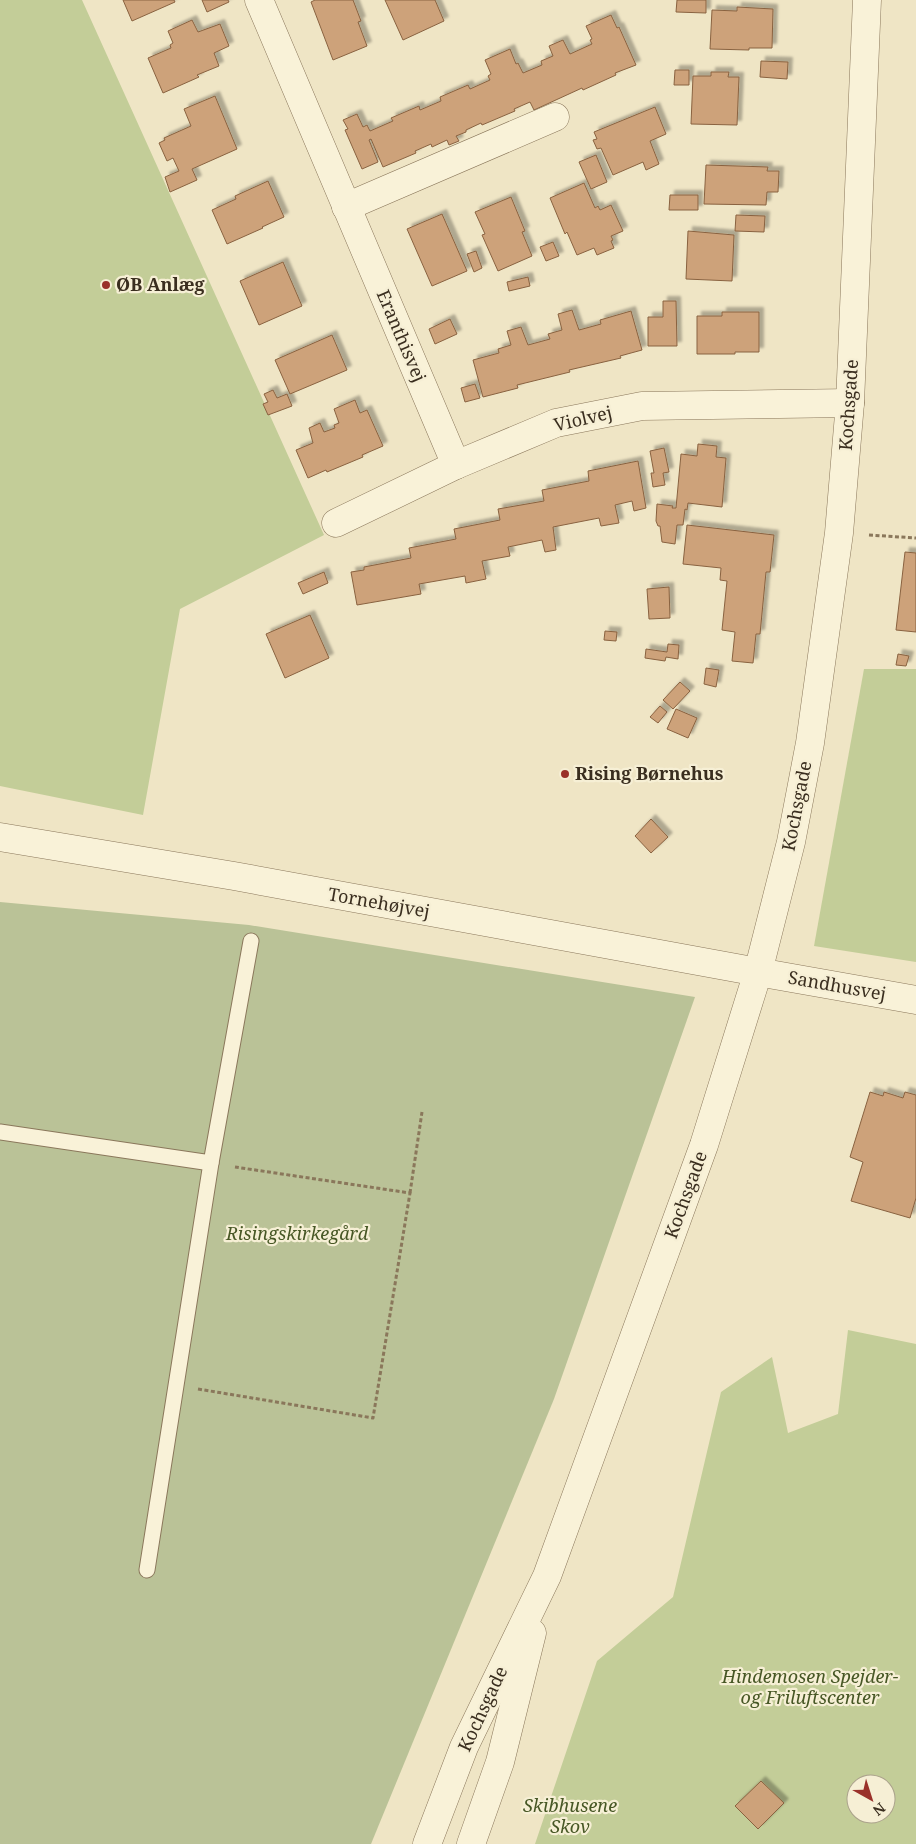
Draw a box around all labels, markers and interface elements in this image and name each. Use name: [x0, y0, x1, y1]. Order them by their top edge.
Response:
place label: ØB Anlæg: [116, 272, 206, 296]
marker: ØB Anlæg: [100, 279, 112, 291]
street label: Eranthisvej: [372, 286, 432, 385]
street label: Kochsgade: [833, 358, 863, 451]
street label: Violvej: [551, 400, 614, 436]
street label: Kochsgade: [776, 759, 817, 853]
place label: Rising Børnehus: [575, 761, 724, 785]
marker: Rising Børnehus: [559, 768, 571, 780]
street label: Tornehøjvej: [326, 881, 432, 923]
street label: Sandhusvej: [786, 965, 888, 1005]
street label: Kochsgade: [658, 1148, 712, 1242]
park label: Risingskirkegård: [225, 1221, 369, 1245]
street label: Kochsgade: [452, 1662, 512, 1755]
park label: Hindemosen Spejder- og Friluftscenter: [721, 1664, 899, 1709]
north arrow: [846, 1774, 896, 1824]
park label: Skibhusene Skov: [523, 1793, 617, 1838]
text: N: [869, 1799, 890, 1820]

